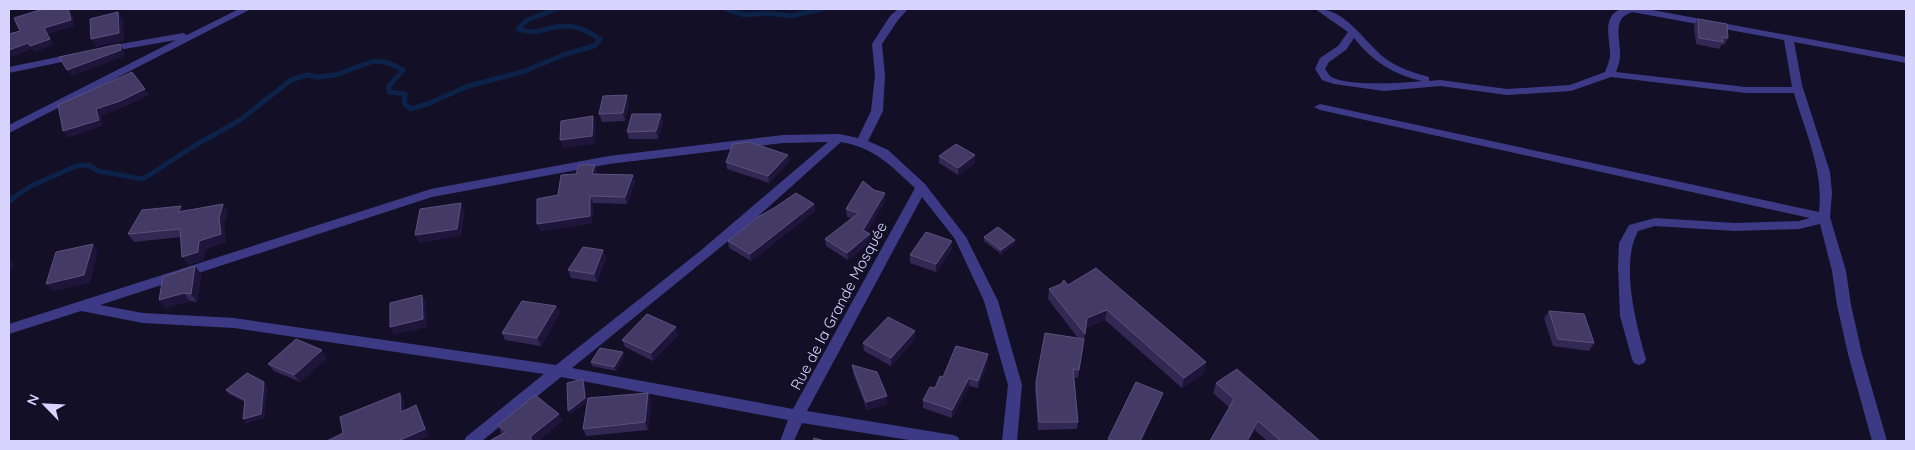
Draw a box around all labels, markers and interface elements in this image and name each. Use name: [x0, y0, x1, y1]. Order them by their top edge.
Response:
street label: Rue de la Grande Mosquée: [786, 218, 891, 393]
north arrow: [20, 380, 70, 430]
text: N: [23, 391, 43, 408]

